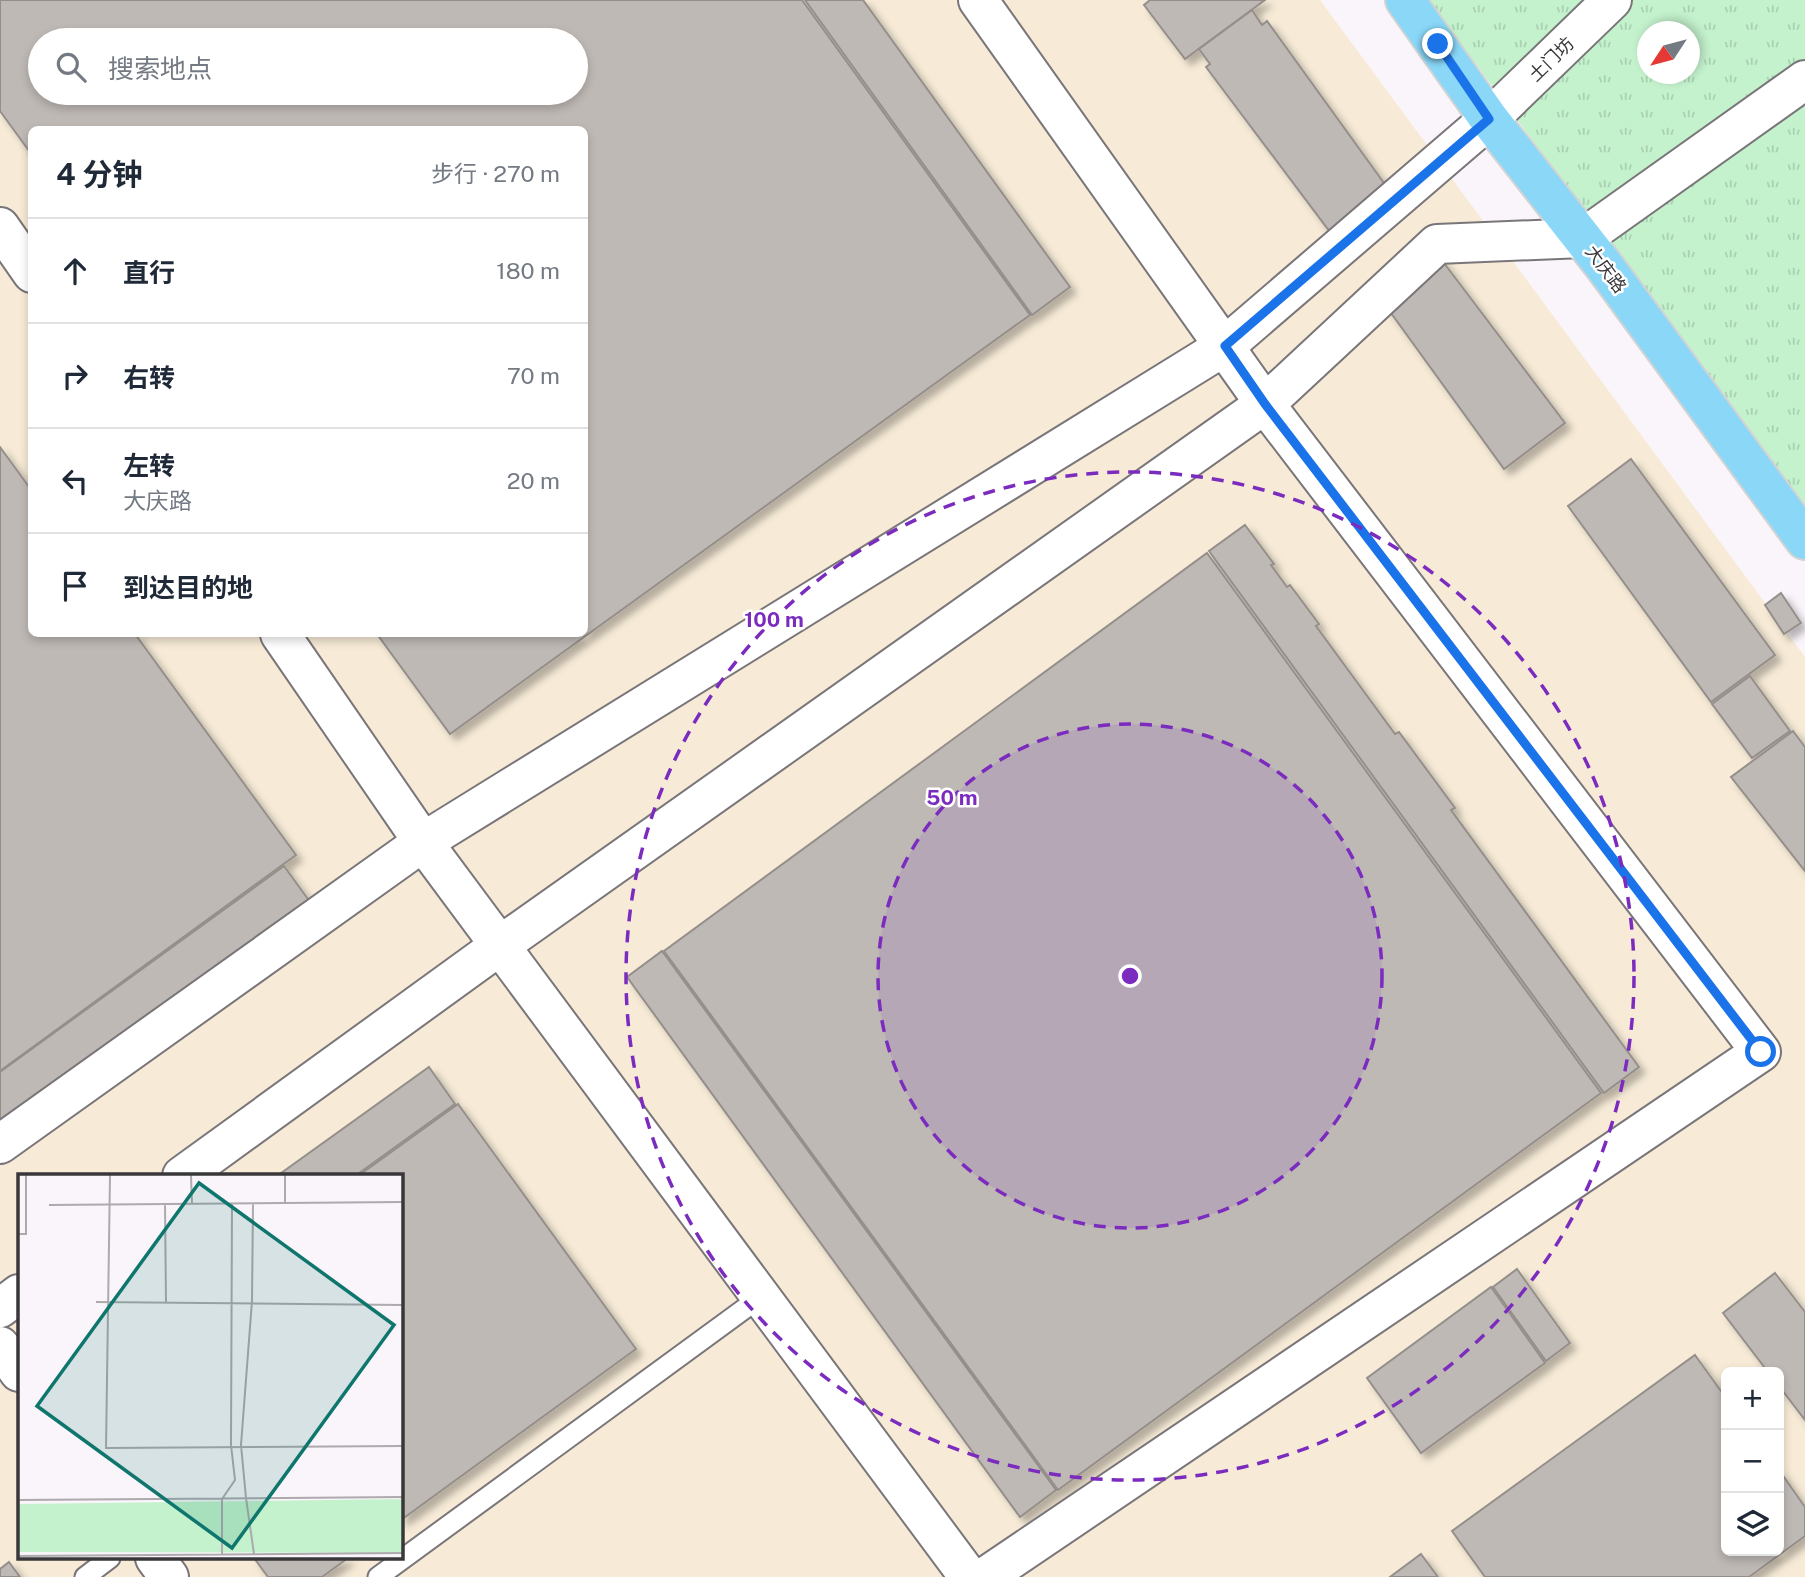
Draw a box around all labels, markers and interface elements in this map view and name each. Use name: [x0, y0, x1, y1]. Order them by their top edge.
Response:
north arrow: [1637, 21, 1700, 84]
search box: [28, 28, 588, 105]
route end: [1422, 28, 1453, 59]
street label: 土门坊: [1524, 33, 1578, 85]
icon: search: [52, 48, 90, 86]
text: 搜索地点: [108, 53, 212, 84]
text: 4 分钟: [56, 156, 142, 192]
text: 步行 · 270 m: [431, 160, 560, 187]
street label: 大庆路: [1581, 241, 1631, 297]
icon: ahead: [56, 252, 94, 290]
text: 直行: [123, 257, 175, 288]
text: 180 m: [496, 257, 560, 284]
icon: right: [56, 357, 94, 395]
text: 右转: [123, 362, 175, 393]
text: 70 m: [507, 362, 560, 389]
text: 左转: [123, 450, 175, 481]
icon: left: [56, 462, 94, 500]
text: 20 m: [507, 467, 560, 494]
text: 大庆路: [123, 487, 192, 514]
icon: arrive: [56, 567, 94, 605]
text: 到达目的地: [123, 572, 253, 603]
text: 100 m: [744, 607, 804, 632]
text: 50 m: [926, 785, 978, 810]
centre of rings: [1118, 964, 1142, 988]
route start: [1745, 1036, 1776, 1067]
inset map: [18, 1174, 402, 1560]
map controls: [1721, 1367, 1784, 1556]
button: +: [1721, 1367, 1784, 1430]
button: −: [1721, 1430, 1784, 1493]
button: layers: [1721, 1493, 1784, 1556]

